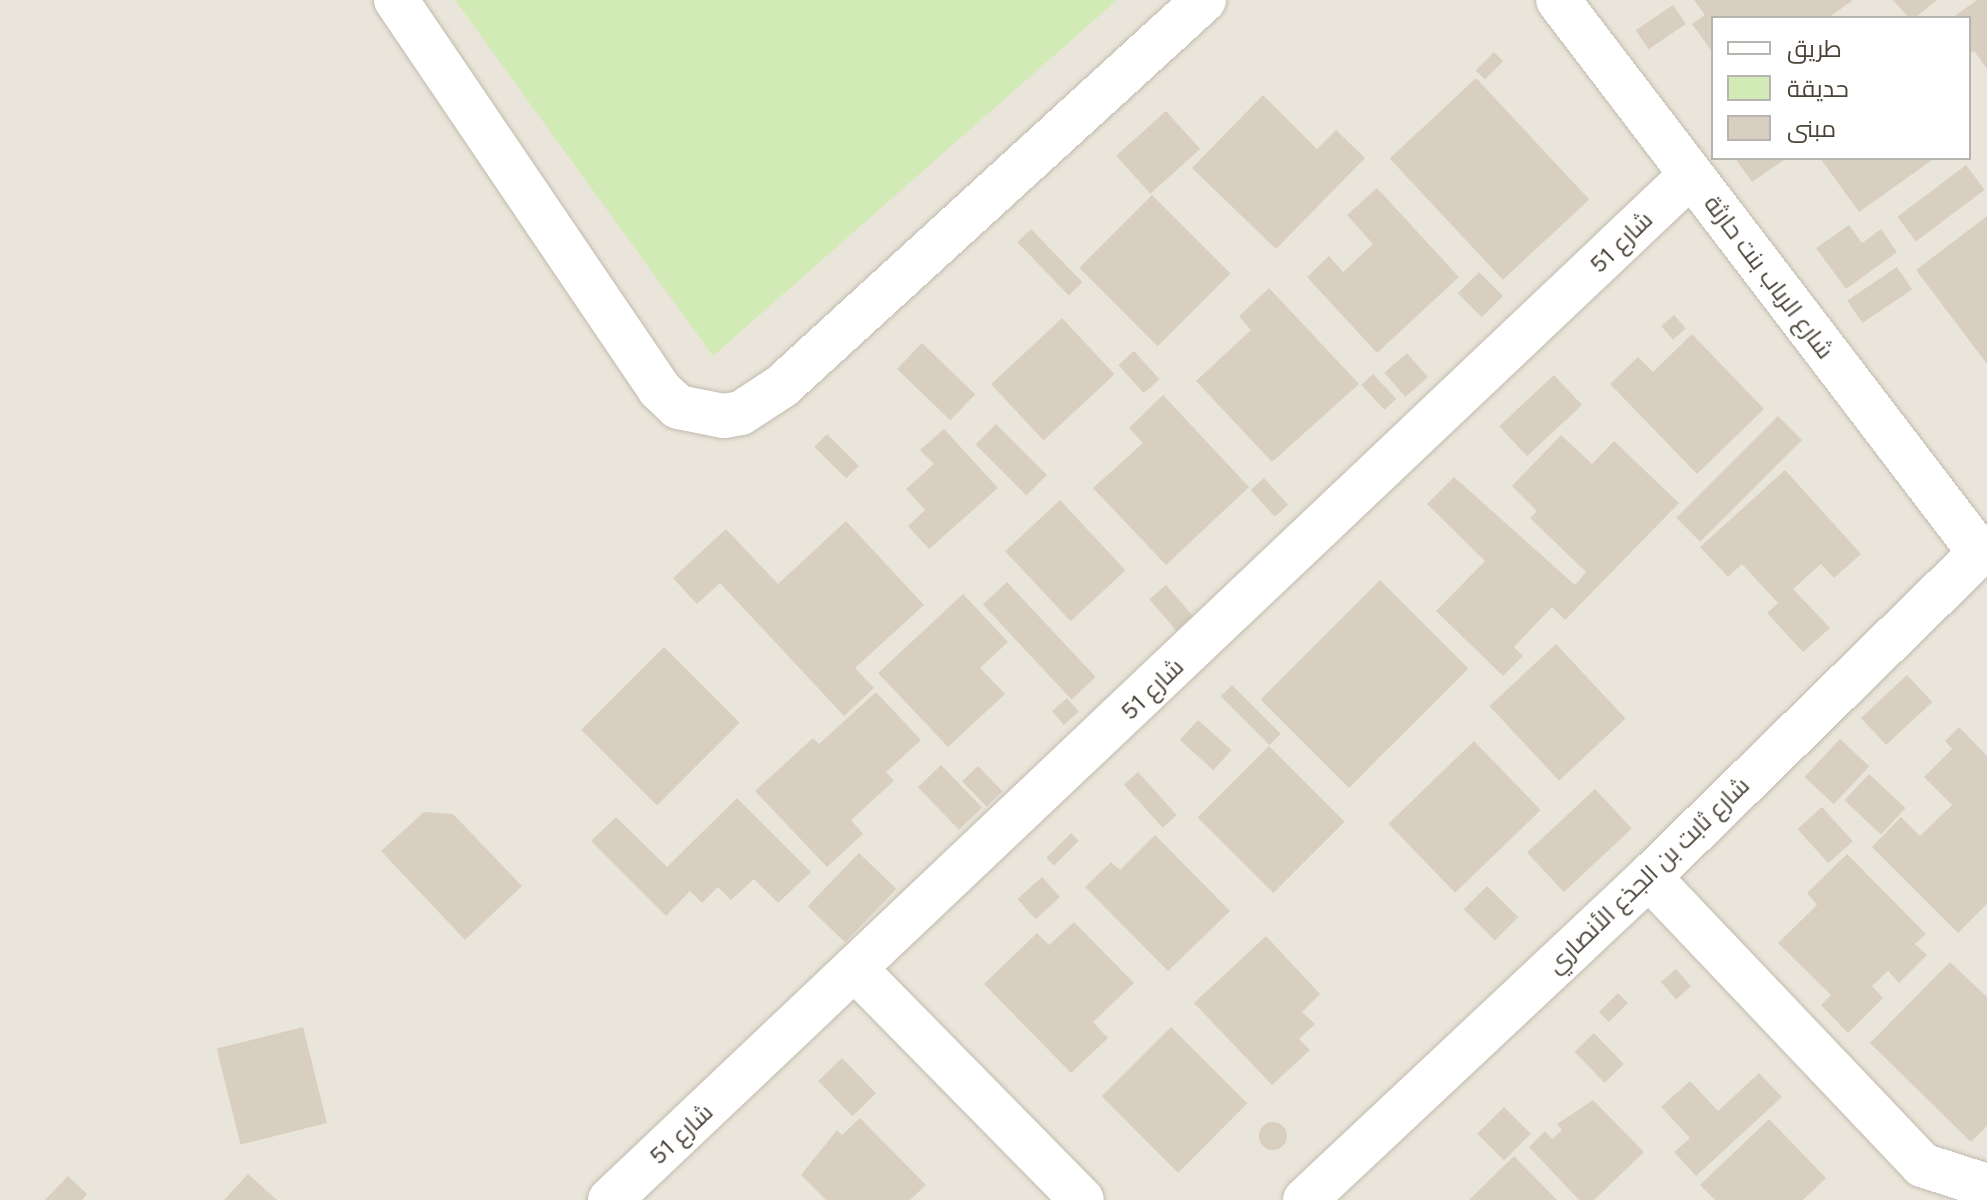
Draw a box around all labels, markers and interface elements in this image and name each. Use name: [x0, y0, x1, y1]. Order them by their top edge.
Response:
legend: [1711, 16, 1971, 160]
text: طريق: [1787, 34, 1842, 63]
text: حديقة: [1787, 74, 1849, 103]
text: مبنى: [1787, 114, 1836, 143]
street label: شارع الرباب بنت حارثة: [1698, 190, 1840, 364]
street label: شارع 51: [1584, 205, 1658, 279]
street label: شارع 51: [1115, 652, 1189, 726]
street label: شارع ثابت بن الجذع الأنصاري: [1541, 771, 1755, 979]
street label: شارع 51: [643, 1098, 719, 1170]

